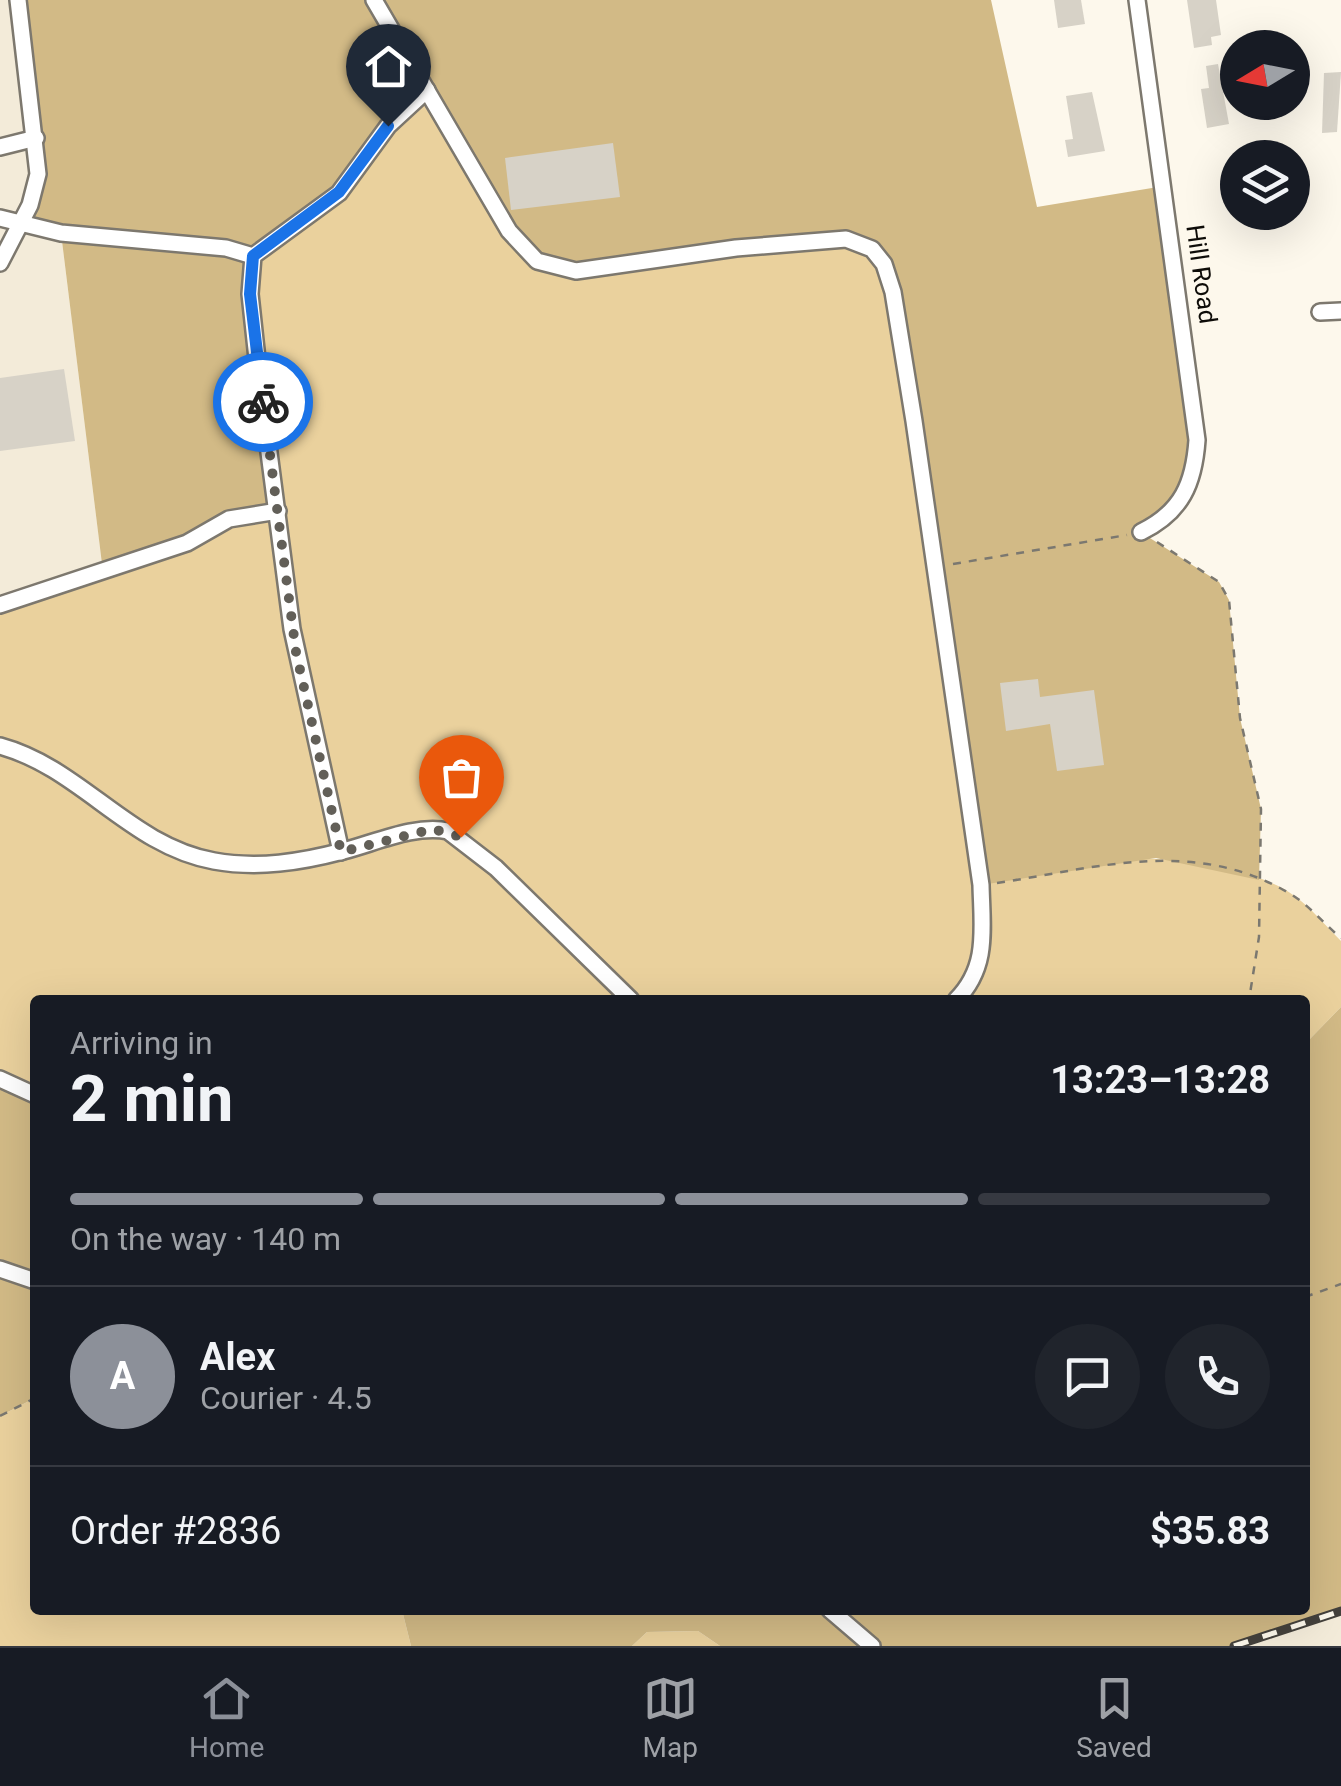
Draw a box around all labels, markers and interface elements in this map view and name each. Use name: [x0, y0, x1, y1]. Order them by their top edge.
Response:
pin: [346, 24, 431, 127]
north arrow: [1220, 30, 1310, 120]
map controls: [1220, 30, 1310, 230]
icon: home: [361, 39, 416, 94]
button: layers: [1220, 140, 1310, 230]
street label: Hill Road: [1180, 223, 1223, 325]
courier: [213, 352, 313, 452]
icon: bike: [236, 375, 291, 430]
pin: [419, 735, 504, 838]
icon: bag: [434, 750, 489, 805]
text: Arriving in: [70, 1024, 213, 1062]
text: 13:23–13:28: [1050, 1058, 1270, 1102]
text: 2 min: [70, 1061, 233, 1137]
text: On the way · 140 m: [70, 1220, 341, 1258]
button: chat: [1035, 1324, 1140, 1429]
button: phone: [1165, 1324, 1270, 1429]
text: Alex: [200, 1335, 275, 1379]
text: A: [110, 1354, 135, 1398]
text: Courier · 4.5: [200, 1379, 372, 1417]
text: Order #2836: [70, 1509, 281, 1553]
text: $35.83: [1150, 1509, 1270, 1553]
tab: Home: [189, 1671, 264, 1764]
tab: Map: [643, 1671, 698, 1764]
tab: Saved: [1076, 1671, 1152, 1764]

